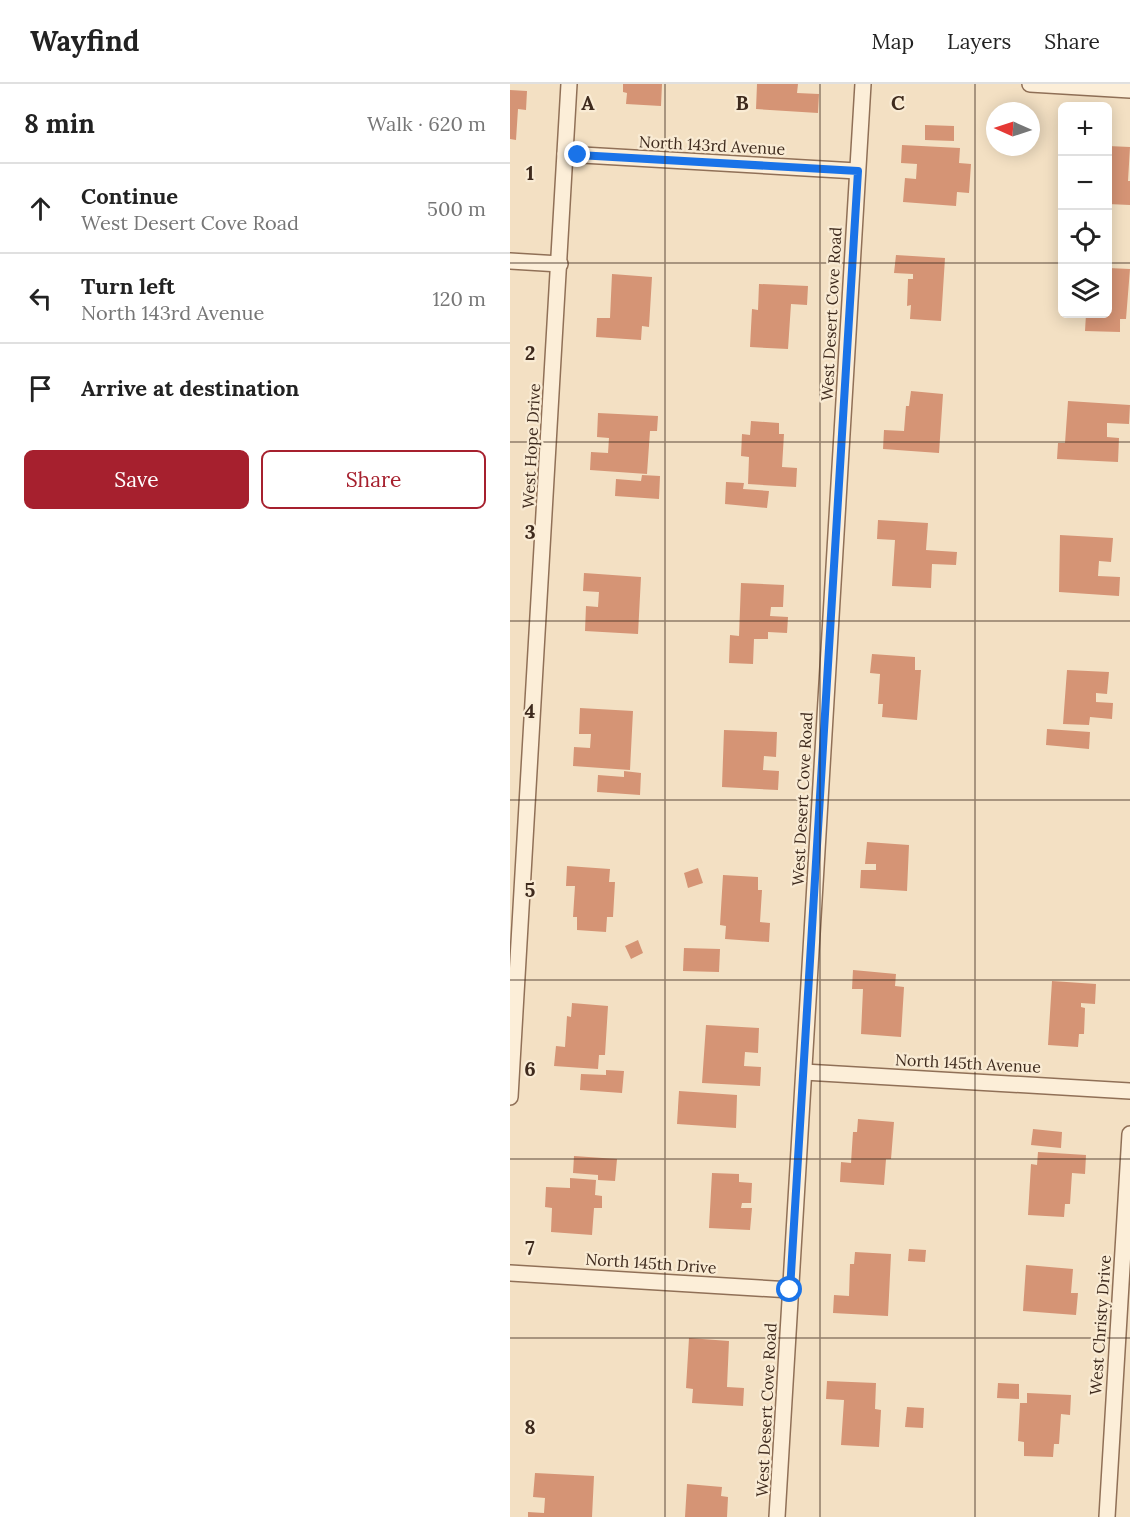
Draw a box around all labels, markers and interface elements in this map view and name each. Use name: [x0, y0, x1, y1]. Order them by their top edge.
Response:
text: Wayfind: [30, 23, 139, 59]
text: Map: [871, 28, 914, 55]
text: Layers: [947, 28, 1011, 55]
text: Share: [1044, 28, 1100, 55]
text: A: [581, 90, 595, 115]
text: B: [735, 90, 749, 115]
text: C: [891, 90, 905, 115]
north arrow: [986, 102, 1040, 156]
map controls: [1058, 102, 1112, 318]
button: +: [1058, 102, 1112, 156]
text: 8 min: [24, 107, 95, 140]
text: Walk · 620 m: [367, 111, 486, 136]
street label: North 143rd Avenue: [638, 131, 786, 159]
route end: [564, 141, 590, 167]
button: −: [1058, 156, 1112, 210]
text: 1: [526, 160, 534, 185]
text: Continue: [81, 182, 178, 210]
icon: ahead: [24, 192, 57, 225]
text: 500 m: [427, 196, 486, 221]
text: West Desert Cove Road: [81, 210, 299, 235]
button: locate: [1058, 210, 1112, 264]
street label: West Desert Cove Road: [816, 226, 846, 402]
button: layers: [1058, 264, 1112, 318]
text: Turn left: [81, 272, 175, 300]
icon: left: [24, 282, 57, 315]
text: 120 m: [432, 286, 486, 311]
text: North 143rd Avenue: [81, 300, 264, 325]
text: 2: [525, 340, 535, 365]
icon: arrive: [24, 372, 57, 405]
text: Arrive at destination: [81, 374, 299, 402]
street label: West Hope Drive: [518, 382, 544, 509]
button: Save: [24, 450, 249, 509]
button: Share: [261, 450, 486, 509]
text: 3: [524, 519, 536, 544]
text: 4: [525, 698, 536, 723]
street label: West Desert Cove Road: [787, 711, 817, 887]
text: 5: [525, 877, 536, 902]
street label: North 145th Avenue: [895, 1049, 1042, 1077]
text: 6: [524, 1056, 536, 1081]
text: 7: [525, 1235, 535, 1260]
street label: North 145th Drive: [585, 1248, 718, 1278]
street label: West Christy Drive: [1085, 1254, 1115, 1396]
route start: [776, 1276, 802, 1302]
street label: West Desert Cove Road: [751, 1322, 781, 1498]
text: 8: [524, 1414, 536, 1439]

